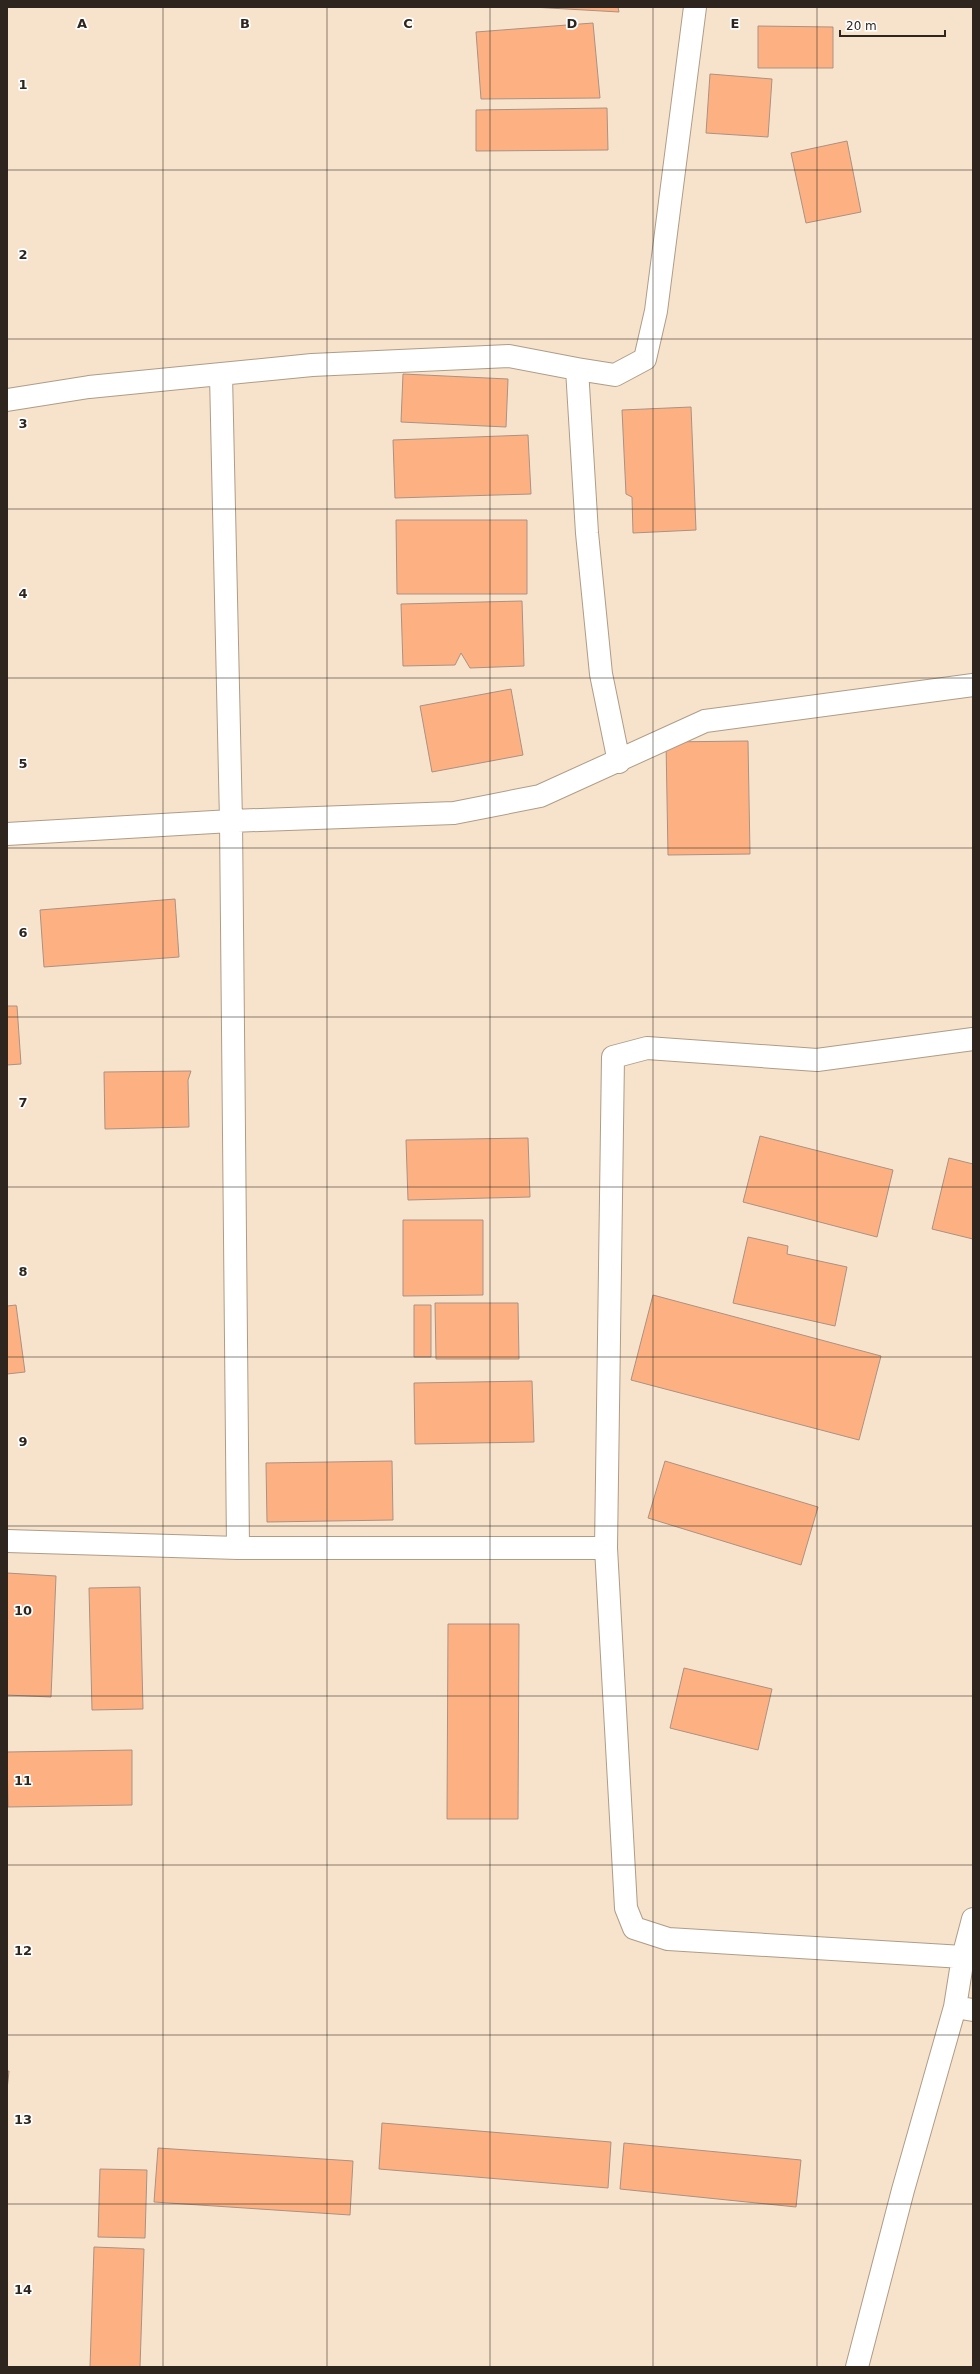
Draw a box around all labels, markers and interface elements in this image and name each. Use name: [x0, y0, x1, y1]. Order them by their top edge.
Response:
scale bar: [840, 12, 945, 38]
text: A: [77, 16, 87, 31]
text: B: [240, 16, 250, 31]
text: C: [403, 16, 413, 31]
text: D: [567, 16, 578, 31]
text: E: [731, 16, 739, 31]
text: 20 m: [846, 19, 877, 33]
text: 1: [18, 77, 28, 92]
text: 2: [18, 247, 28, 262]
text: 3: [18, 416, 28, 431]
text: 4: [18, 586, 28, 601]
text: 5: [18, 756, 28, 771]
text: 6: [18, 925, 28, 940]
text: 7: [18, 1095, 28, 1110]
text: 8: [18, 1264, 28, 1279]
text: 9: [18, 1434, 28, 1449]
text: 10: [14, 1603, 32, 1618]
text: 11: [14, 1773, 32, 1788]
text: 12: [14, 1943, 32, 1958]
text: 13: [14, 2112, 32, 2127]
text: 14: [14, 2282, 32, 2297]

